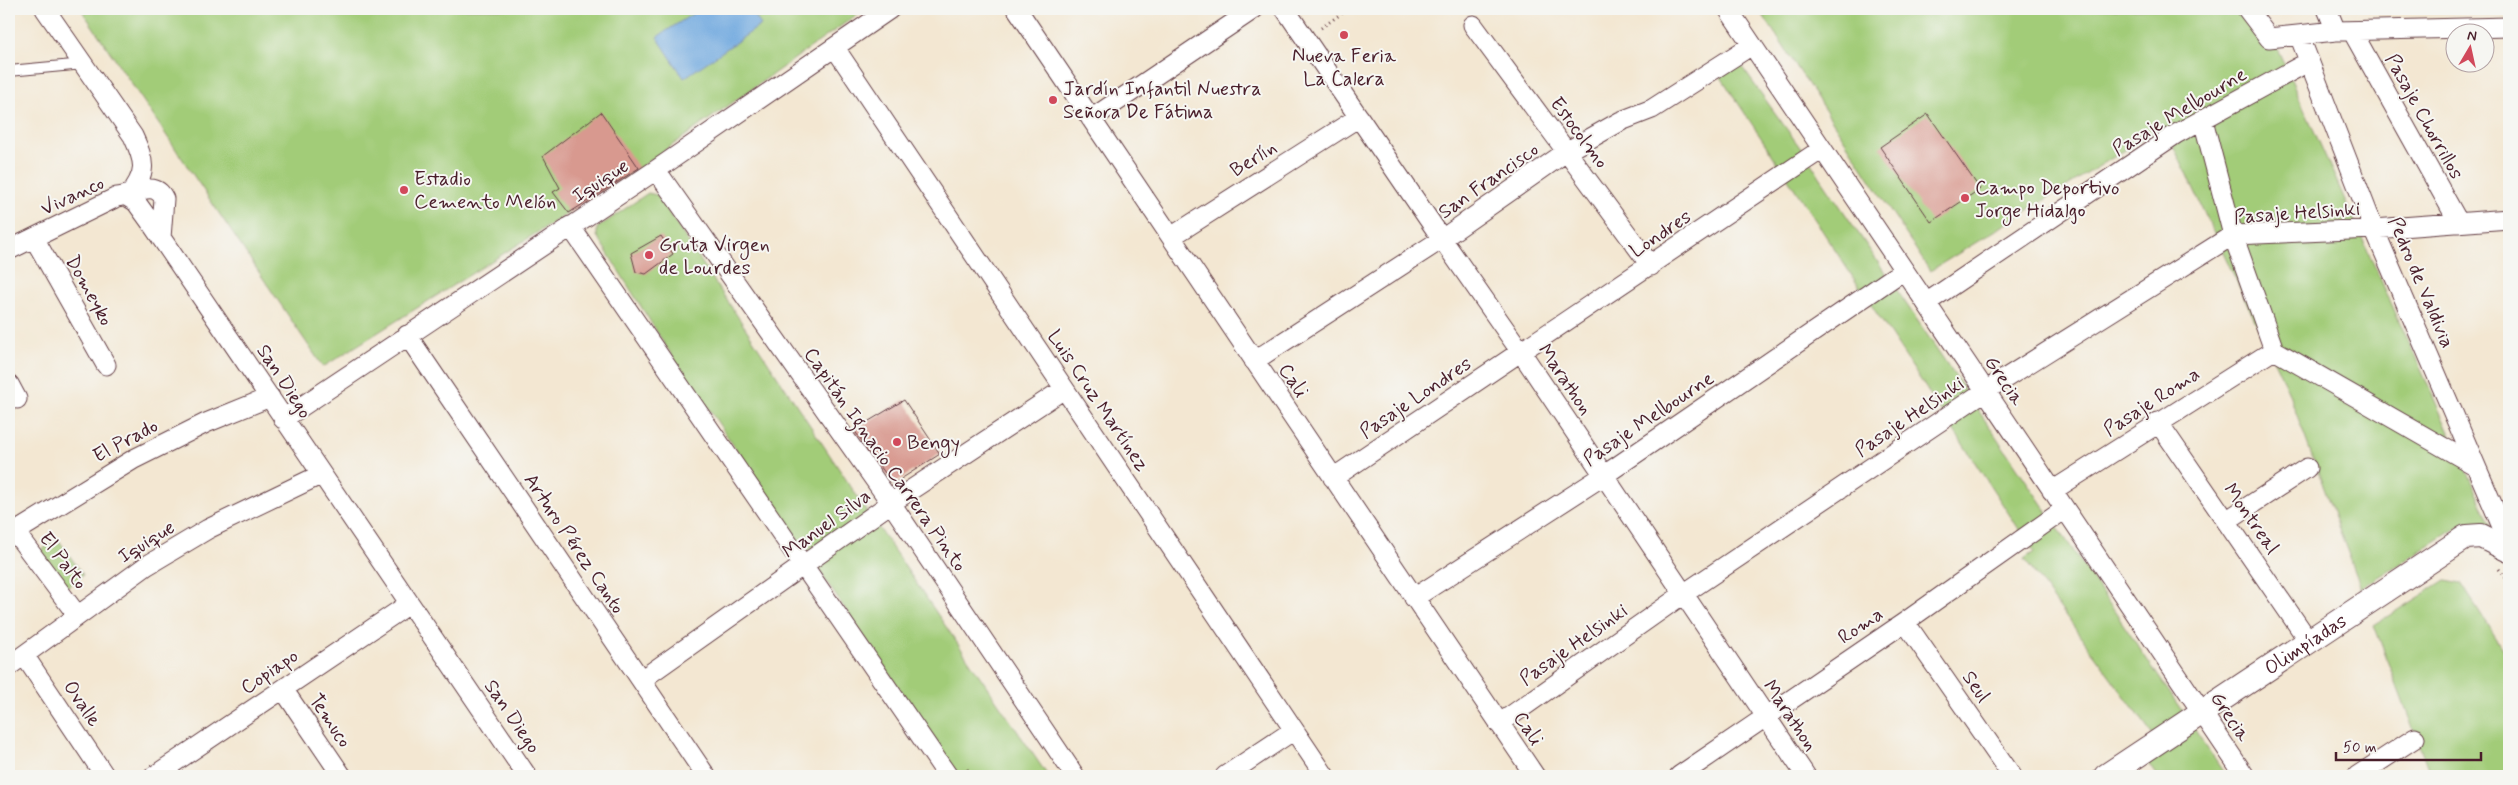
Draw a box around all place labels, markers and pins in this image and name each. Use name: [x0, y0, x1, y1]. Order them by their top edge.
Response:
marker: Nueva Feria La Calera: [1338, 29, 1350, 41]
place label: Nueva Feria La Calera: [1292, 43, 1397, 93]
place label: Jardín Infantil Nuestra Señora De Fátima: [1063, 76, 1261, 126]
marker: Jardín Infantil Nuestra Señora De Fátima: [1047, 94, 1059, 106]
place label: Estadio Cemento Melón: [414, 166, 556, 216]
place label: Campo Deportivo Jorge Hidalgo: [1975, 175, 2120, 226]
marker: Estadio Cemento Melón: [398, 184, 410, 196]
marker: Campo Deportivo Jorge Hidalgo: [1959, 192, 1971, 204]
place label: Gruta Virgen de Lourdes: [659, 232, 770, 282]
marker: Gruta Virgen de Lourdes: [643, 249, 655, 261]
place label: Bengy: [907, 430, 960, 458]
marker: Bengy: [891, 436, 903, 448]

